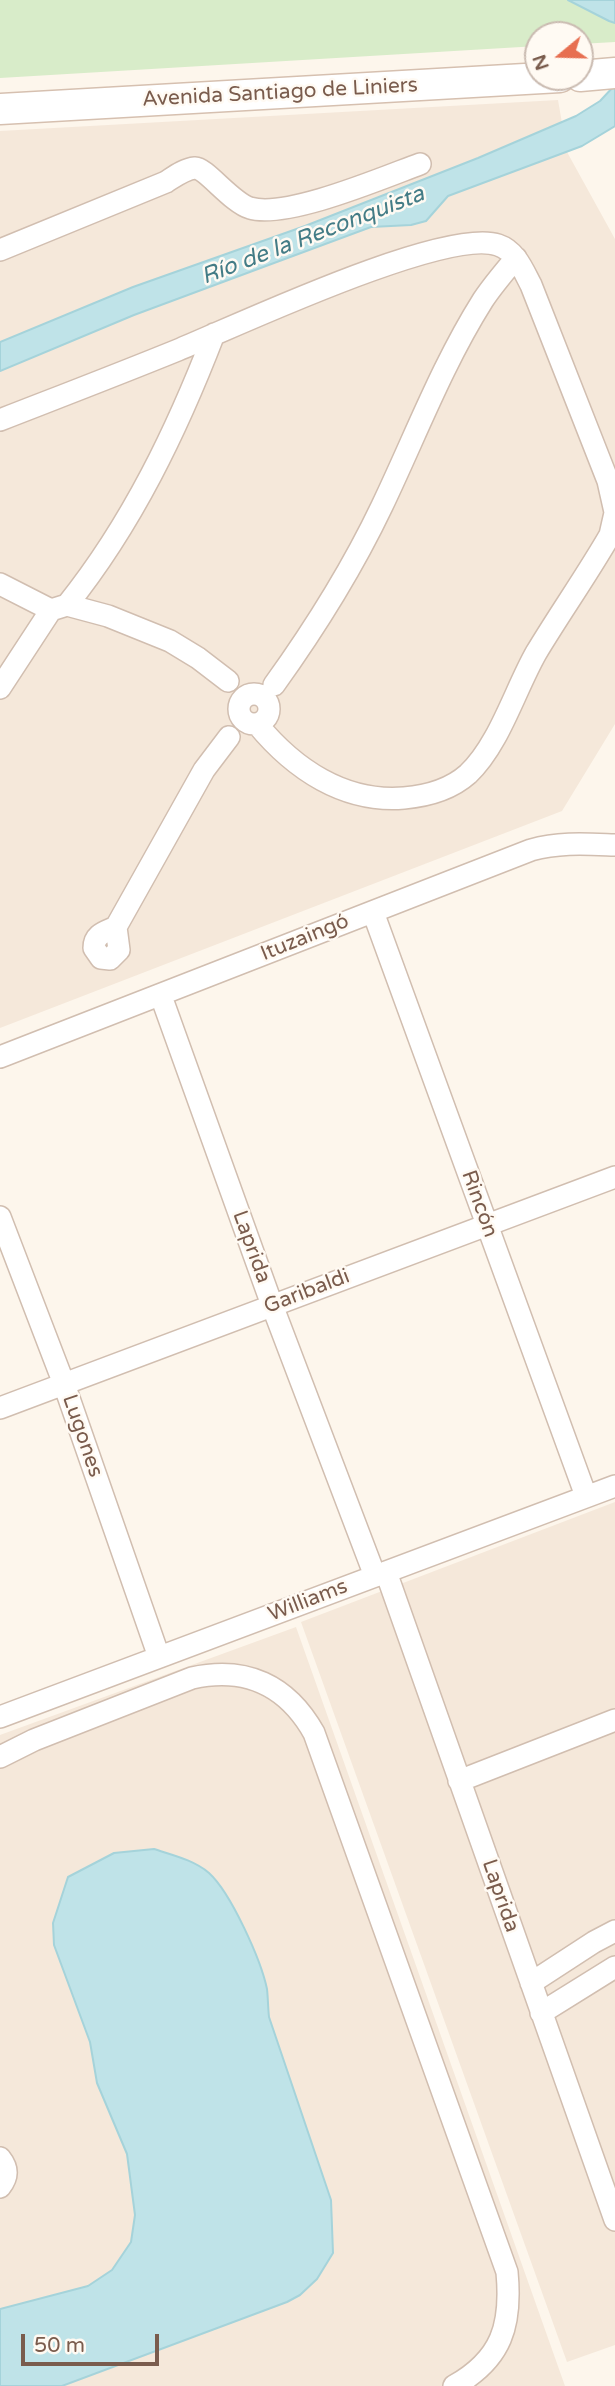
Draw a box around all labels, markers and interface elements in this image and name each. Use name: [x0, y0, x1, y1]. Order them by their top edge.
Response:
north arrow: [524, 21, 594, 91]
text: N: [528, 51, 554, 73]
street label: Avenida Santiago de Liniers: [141, 73, 419, 113]
water label: Río de la Reconquista: [198, 181, 428, 291]
street label: Ituzaingó: [257, 909, 353, 967]
street label: Rincón: [455, 1167, 503, 1241]
street label: Laprida: [226, 1207, 276, 1287]
street label: Garibaldi: [261, 1264, 353, 1320]
street label: Lugones: [56, 1391, 108, 1481]
street label: Williams: [265, 1574, 351, 1628]
street label: Laprida: [476, 1856, 524, 1936]
scale bar: [24, 2320, 163, 2364]
text: 50 m: [34, 2333, 85, 2358]

